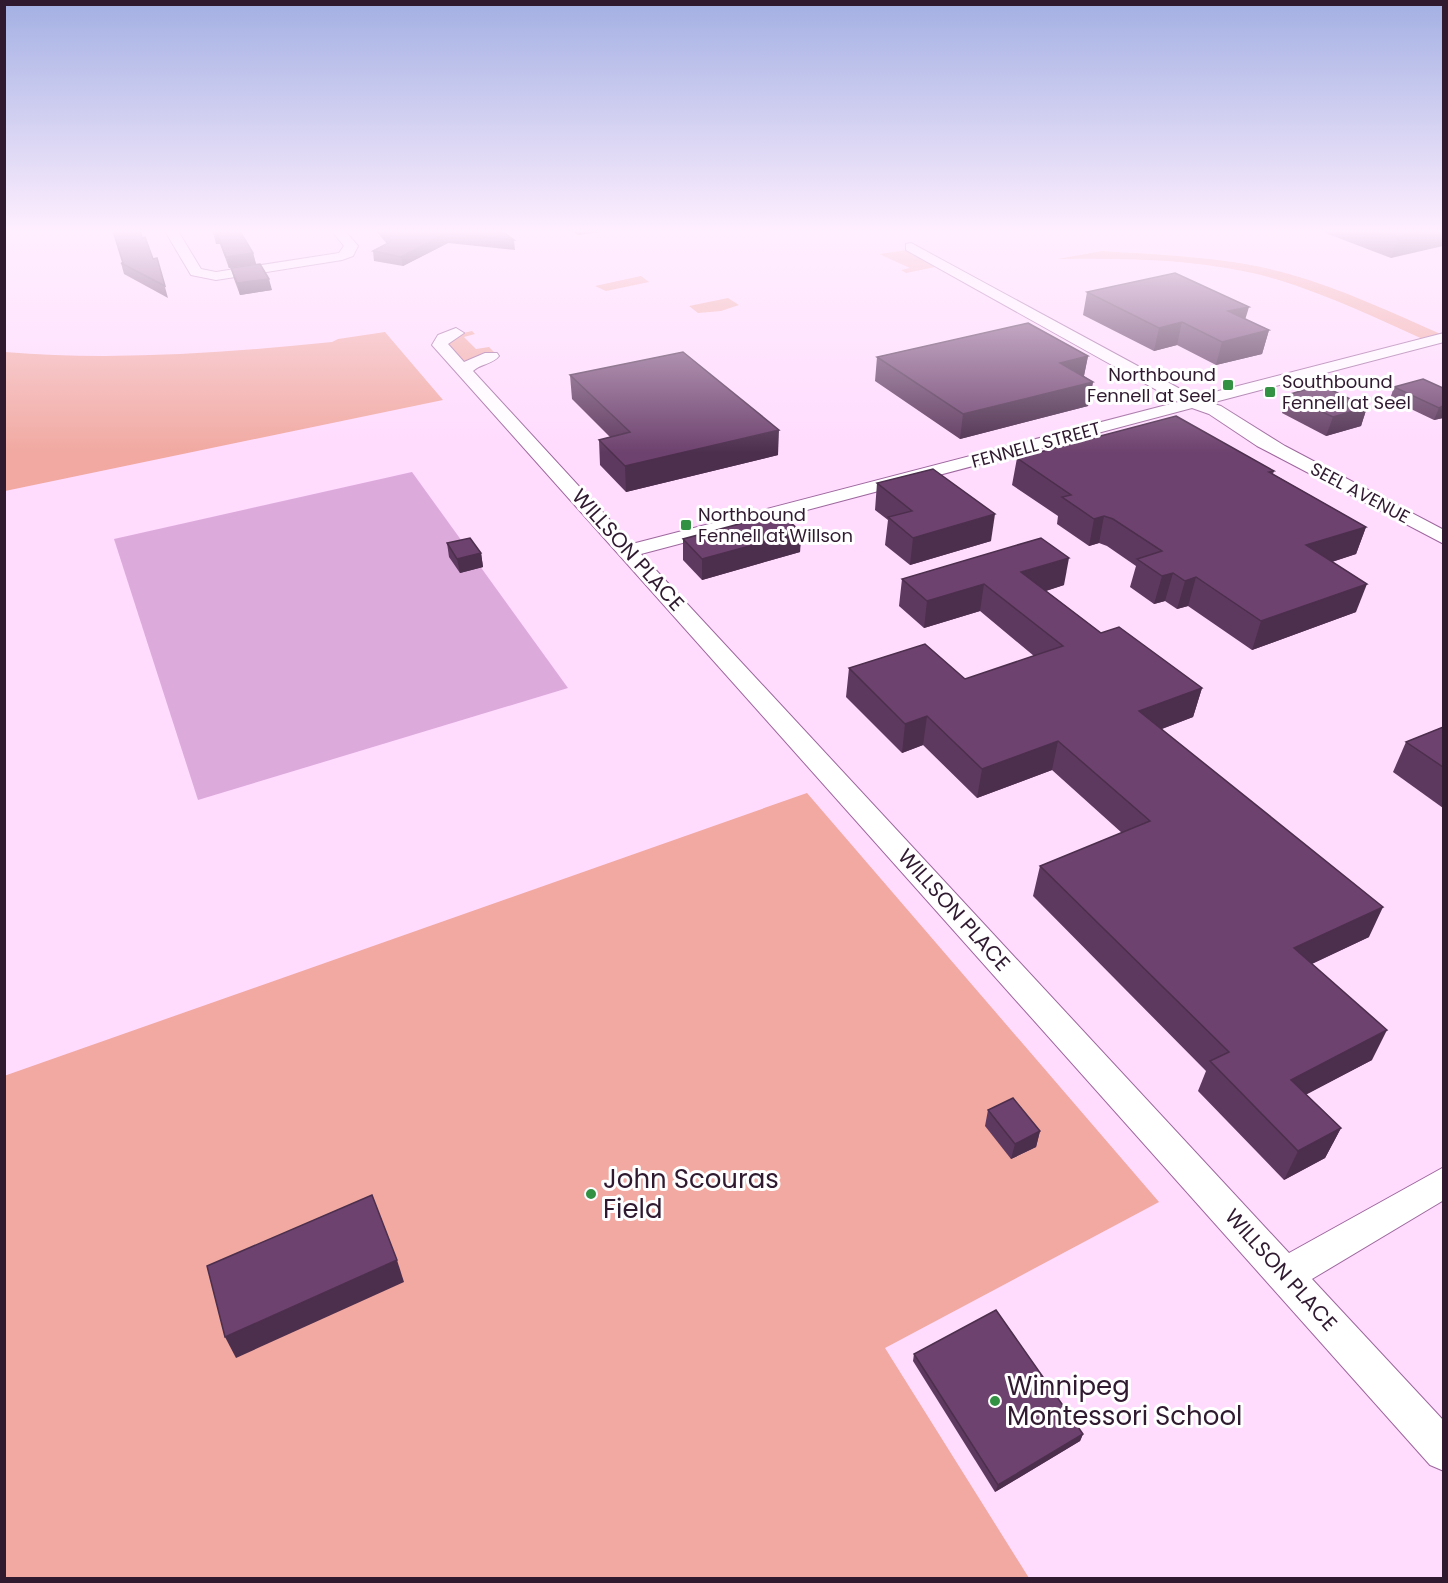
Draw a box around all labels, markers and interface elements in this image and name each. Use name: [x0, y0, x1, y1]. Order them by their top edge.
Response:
place label: Northbound Fennell at Seel: [1087, 362, 1216, 408]
place label: Southbound Fennell at Seel: [1282, 369, 1411, 415]
marker: Northbound Fennell at Seel: [1221, 378, 1235, 392]
marker: Southbound Fennell at Seel: [1263, 385, 1277, 399]
street label: FENNELL STREET: [969, 415, 1103, 474]
street label: SEEL AVENUE: [1306, 456, 1414, 529]
street label: WILLSON PLACE: [566, 482, 691, 617]
place label: Northbound Fennell at Willson: [698, 502, 853, 548]
marker: Northbound Fennell at Willson: [679, 518, 693, 532]
street label: WILLSON PLACE: [892, 842, 1017, 977]
place label: John Scouras Field: [603, 1161, 779, 1227]
marker: John Scouras Field: [584, 1187, 598, 1201]
street label: WILLSON PLACE: [1219, 1202, 1344, 1337]
place label: Winnipeg Montessori School: [1007, 1368, 1242, 1434]
marker: Winnipeg Montessori School: [988, 1394, 1002, 1408]

